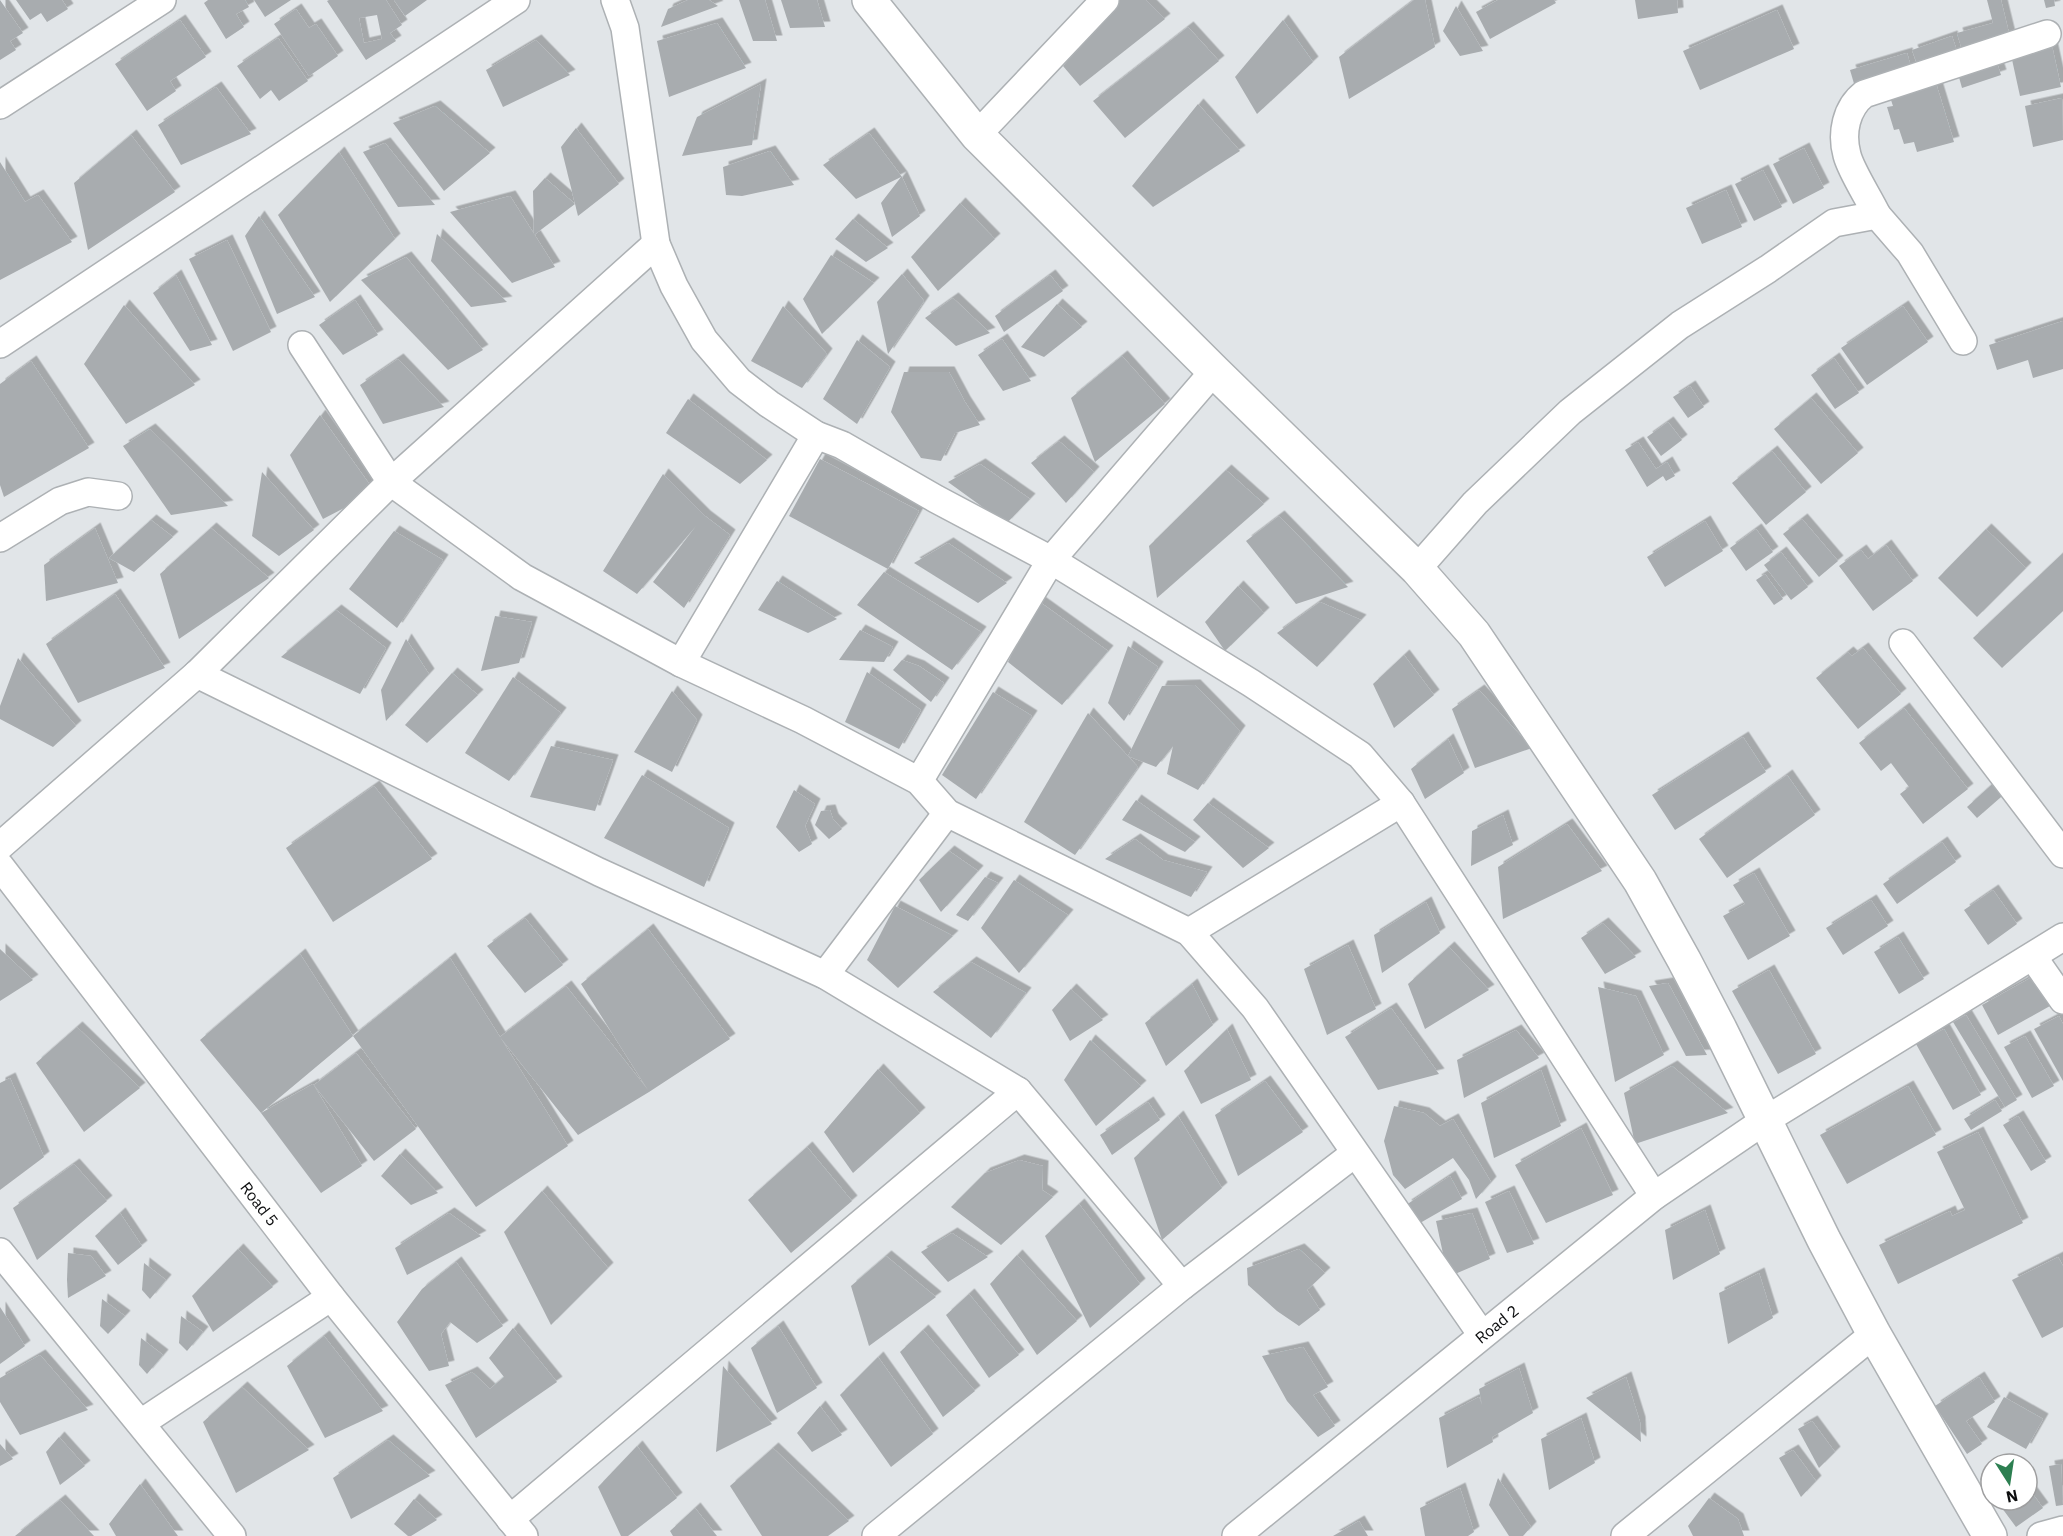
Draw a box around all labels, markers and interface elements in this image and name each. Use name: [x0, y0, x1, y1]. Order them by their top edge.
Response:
street label: Road 5: [236, 1178, 283, 1230]
street label: Road 2: [1471, 1300, 1522, 1348]
north arrow: [1979, 1452, 2039, 1512]
text: N: [2004, 1486, 2020, 1508]

